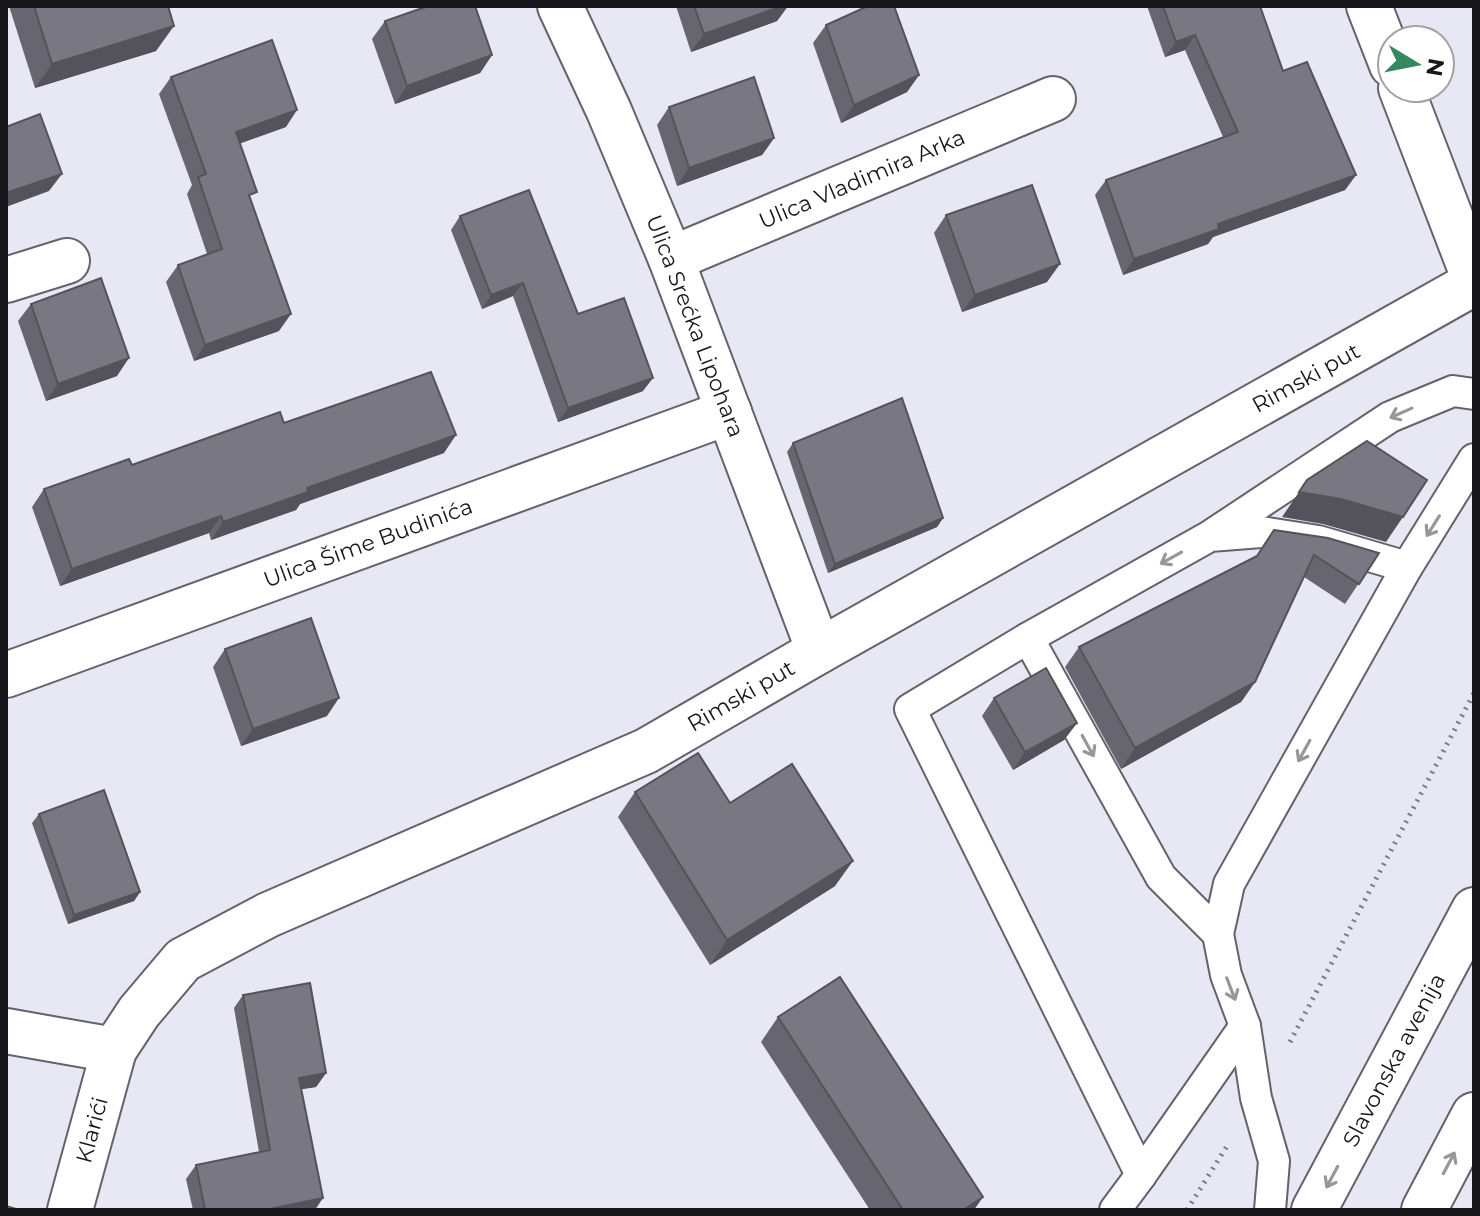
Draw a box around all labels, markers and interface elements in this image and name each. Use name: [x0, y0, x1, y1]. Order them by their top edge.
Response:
north arrow: [1376, 24, 1456, 104]
text: N: [1420, 56, 1450, 78]
street label: Ulica Vladimira Arka: [755, 123, 969, 235]
street label: Ulica Srećka Lipohara: [640, 211, 750, 441]
street label: Rimski put: [1247, 337, 1365, 419]
one-way arrow: [1389, 407, 1414, 422]
street label: Ulica Šime Budinića: [260, 493, 476, 593]
one-way arrow: [1424, 514, 1441, 536]
one-way arrow: [1160, 550, 1184, 566]
street label: Rimski put: [683, 654, 799, 738]
one-way arrow: [1080, 734, 1096, 757]
one-way arrow: [1295, 739, 1311, 762]
street label: Slavonska avenija: [1337, 969, 1451, 1151]
one-way arrow: [1225, 976, 1239, 1001]
street label: Klarići: [70, 1094, 114, 1166]
one-way arrow: [1441, 1151, 1457, 1175]
one-way arrow: [1324, 1165, 1340, 1188]

